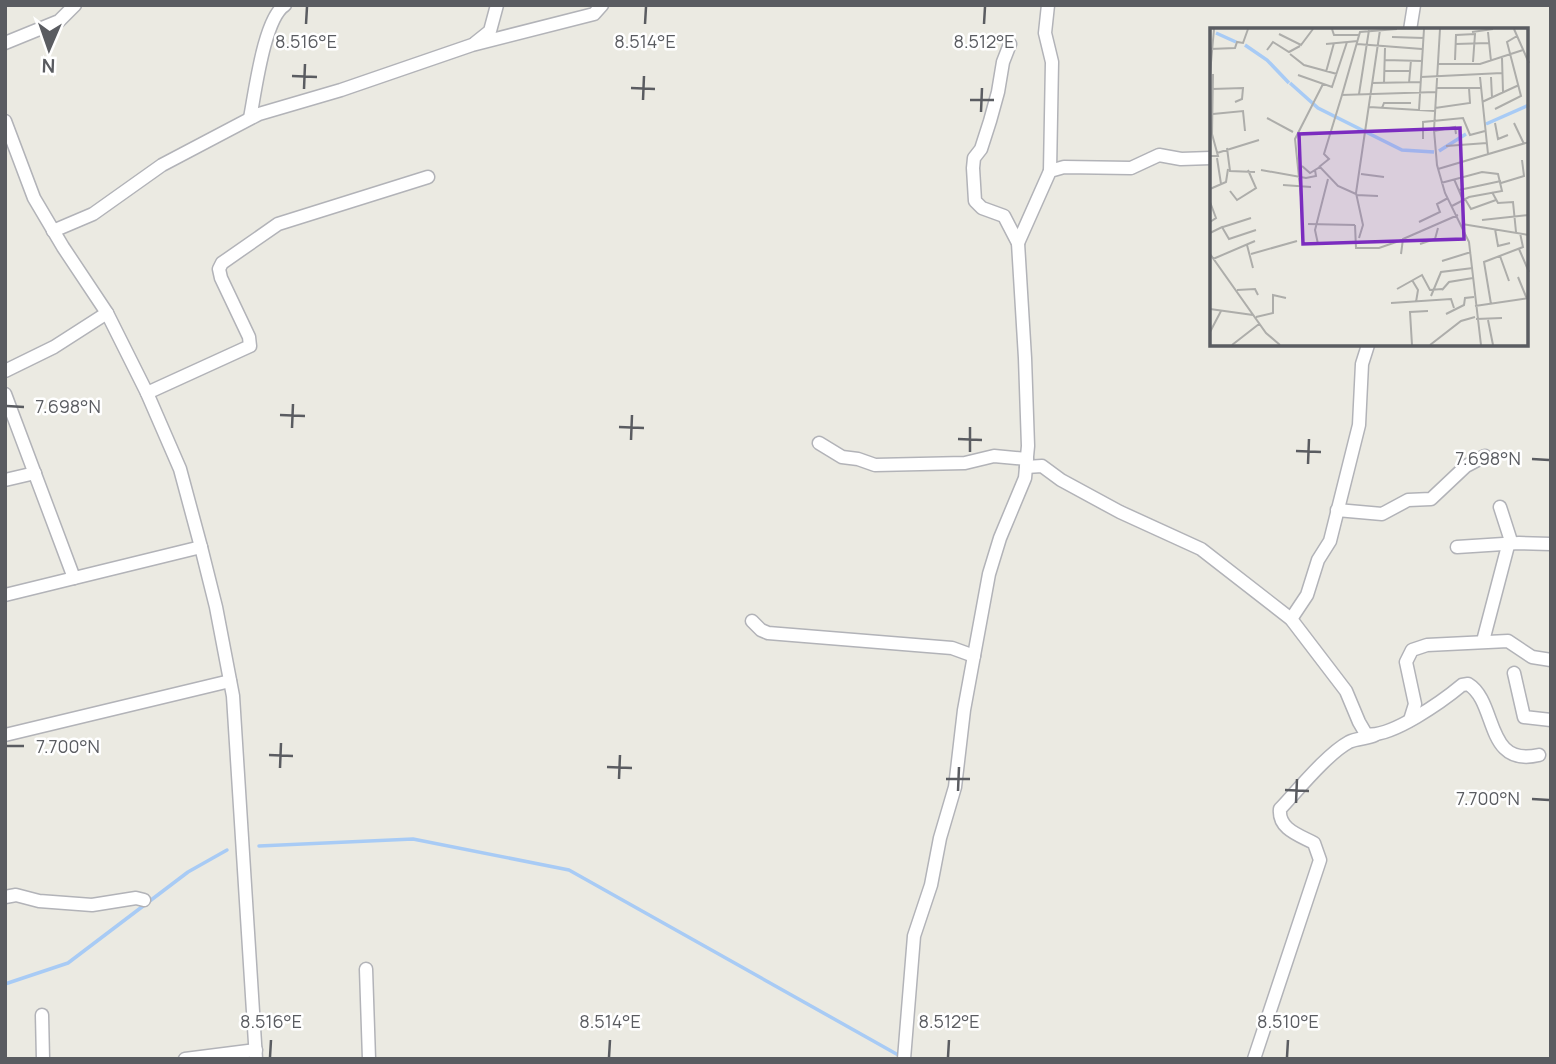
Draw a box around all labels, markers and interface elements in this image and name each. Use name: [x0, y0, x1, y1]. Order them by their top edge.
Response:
north arrow: [14, 14, 84, 84]
inset map: [1210, 28, 1528, 346]
text: 8.516°E: [275, 29, 337, 53]
text: 8.514°E: [614, 29, 676, 53]
text: 8.512°E: [953, 29, 1015, 53]
text: N: [41, 53, 56, 79]
text: 7.698°N: [35, 394, 101, 418]
text: 7.698°N: [1455, 446, 1521, 470]
text: 7.700°N: [36, 734, 100, 758]
text: 7.700°N: [1456, 786, 1520, 810]
text: 8.516°E: [240, 1009, 302, 1033]
text: 8.514°E: [579, 1009, 641, 1033]
text: 8.512°E: [918, 1009, 980, 1033]
text: 8.510°E: [1257, 1009, 1319, 1033]

